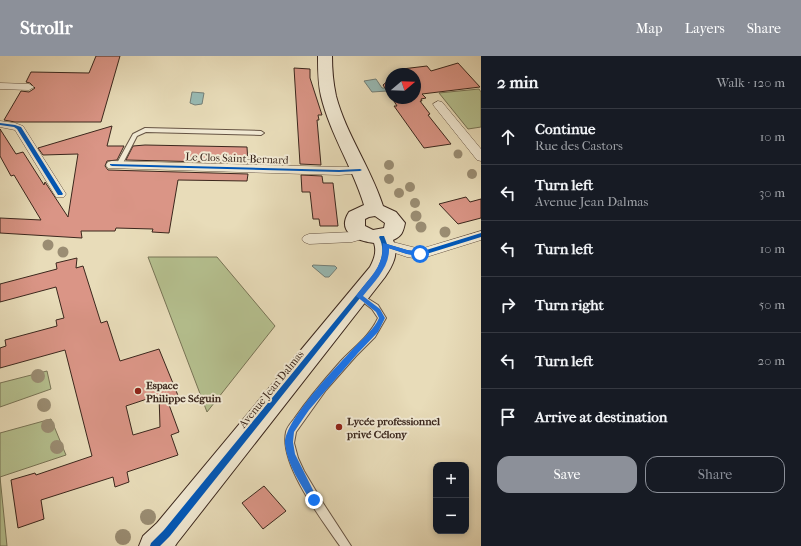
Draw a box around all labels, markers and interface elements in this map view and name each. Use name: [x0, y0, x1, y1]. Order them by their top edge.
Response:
text: Strollr: [20, 17, 73, 39]
text: Map: [636, 20, 663, 37]
text: Layers: [685, 20, 725, 37]
text: Share: [747, 20, 781, 37]
north arrow: [385, 68, 421, 104]
text: 2 min: [497, 72, 538, 92]
text: Walk · 120 m: [717, 75, 785, 90]
text: Continue: [535, 120, 595, 138]
icon: ahead: [497, 126, 519, 148]
text: 10 m: [760, 129, 785, 144]
text: Rue des Castors: [535, 138, 623, 153]
street label: Le Clos Saint-Bernard: [185, 150, 290, 167]
text: Turn left: [535, 176, 593, 194]
icon: left: [497, 182, 519, 204]
text: 30 m: [759, 185, 785, 200]
text: Avenue Jean Dalmas: [535, 194, 648, 209]
icon: left: [497, 238, 519, 260]
text: Turn left: [535, 240, 593, 258]
text: 10 m: [760, 241, 785, 256]
route start: [411, 245, 429, 263]
icon: right: [497, 294, 519, 316]
text: Turn right: [535, 296, 604, 314]
text: 50 m: [759, 297, 785, 312]
street label: Avenue Jean Dalmas: [236, 348, 307, 431]
icon: left: [497, 350, 519, 372]
text: Turn left: [535, 352, 593, 370]
text: 20 m: [758, 353, 785, 368]
place label: Espace Philippe Séguin: [146, 379, 222, 405]
marker: Espace Philippe Séguin: [133, 386, 143, 396]
icon: arrive: [497, 406, 519, 428]
text: Arrive at destination: [535, 408, 667, 426]
place label: Lycée professionnel privé Célony: [346, 415, 441, 441]
marker: Lycée professionnel privé Célony: [334, 422, 344, 432]
button: Save: [497, 456, 637, 493]
button: Share: [645, 456, 785, 493]
map controls: [433, 462, 469, 534]
button: +: [433, 462, 469, 498]
route end: [305, 491, 323, 509]
button: −: [433, 498, 469, 534]

